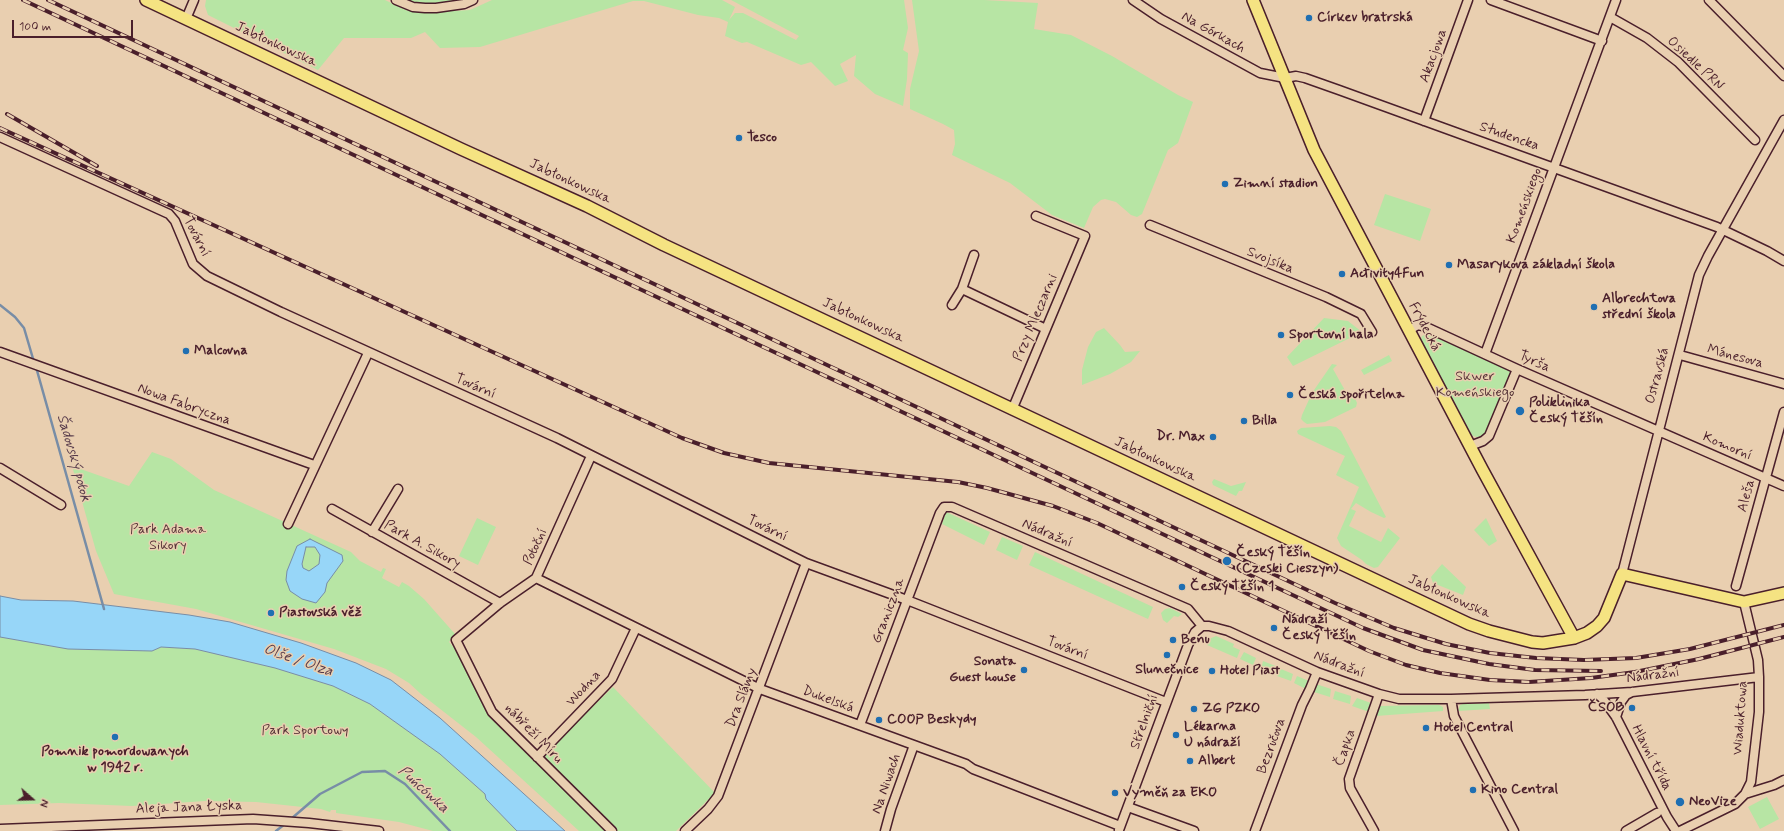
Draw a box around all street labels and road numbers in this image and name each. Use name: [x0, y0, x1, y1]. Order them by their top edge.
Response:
street label: Na Górkach: [1178, 9, 1248, 57]
street label: Jabłonkowska: [233, 19, 319, 71]
street label: Akacjowa: [1417, 27, 1451, 85]
street label: Osiedle PRN: [1663, 33, 1727, 95]
street label: Studencka: [1477, 119, 1541, 155]
street label: Jabłonkowska: [527, 156, 613, 208]
street label: Komeńskiego: [1504, 166, 1546, 246]
street label: Tovární: [179, 214, 213, 260]
street label: Svojsíka: [1244, 244, 1296, 278]
street label: Przy Mleczarni: [1010, 272, 1062, 364]
street label: Jabłonkowska: [820, 295, 906, 347]
street label: Frýdecká: [1404, 300, 1444, 354]
street label: Mánesova: [1705, 341, 1765, 373]
street label: Ostravská: [1642, 346, 1674, 406]
street label: Tyrša: [1516, 348, 1552, 376]
street label: Tovární: [452, 371, 498, 403]
street label: Nowa Fabryczna: [135, 380, 233, 430]
street label: Komorní: [1700, 429, 1754, 465]
street label: Jabłonkowska: [1112, 434, 1198, 486]
street label: Aleša: [1735, 478, 1759, 514]
street label: Tovární: [744, 512, 790, 546]
street label: Nádražní: [1019, 516, 1075, 552]
street label: Park A. Sikory: [381, 517, 463, 573]
street label: Potoční: [520, 526, 552, 568]
street label: Jabłonkowska: [1405, 571, 1493, 623]
street label: Graniczna: [869, 576, 909, 646]
street label: Tovární: [1044, 633, 1090, 665]
street label: Nádražní: [1311, 648, 1367, 682]
street label: Nádražní: [1626, 664, 1680, 688]
street label: Dra Slámy: [723, 666, 761, 730]
street label: Wodna: [563, 667, 605, 711]
street label: Wiaduktowa: [1730, 680, 1752, 756]
street label: Dukelská: [800, 683, 856, 717]
street label: Střelniční: [1127, 692, 1163, 752]
street label: nábřeží Míru: [500, 701, 566, 767]
street label: Bezručova: [1254, 716, 1290, 776]
street label: Hlavní třída: [1627, 722, 1675, 794]
street label: Čapka: [1332, 727, 1360, 769]
street label: Na Niwach: [869, 752, 905, 816]
street label: Aleja Jana Łyska: [135, 798, 243, 818]

